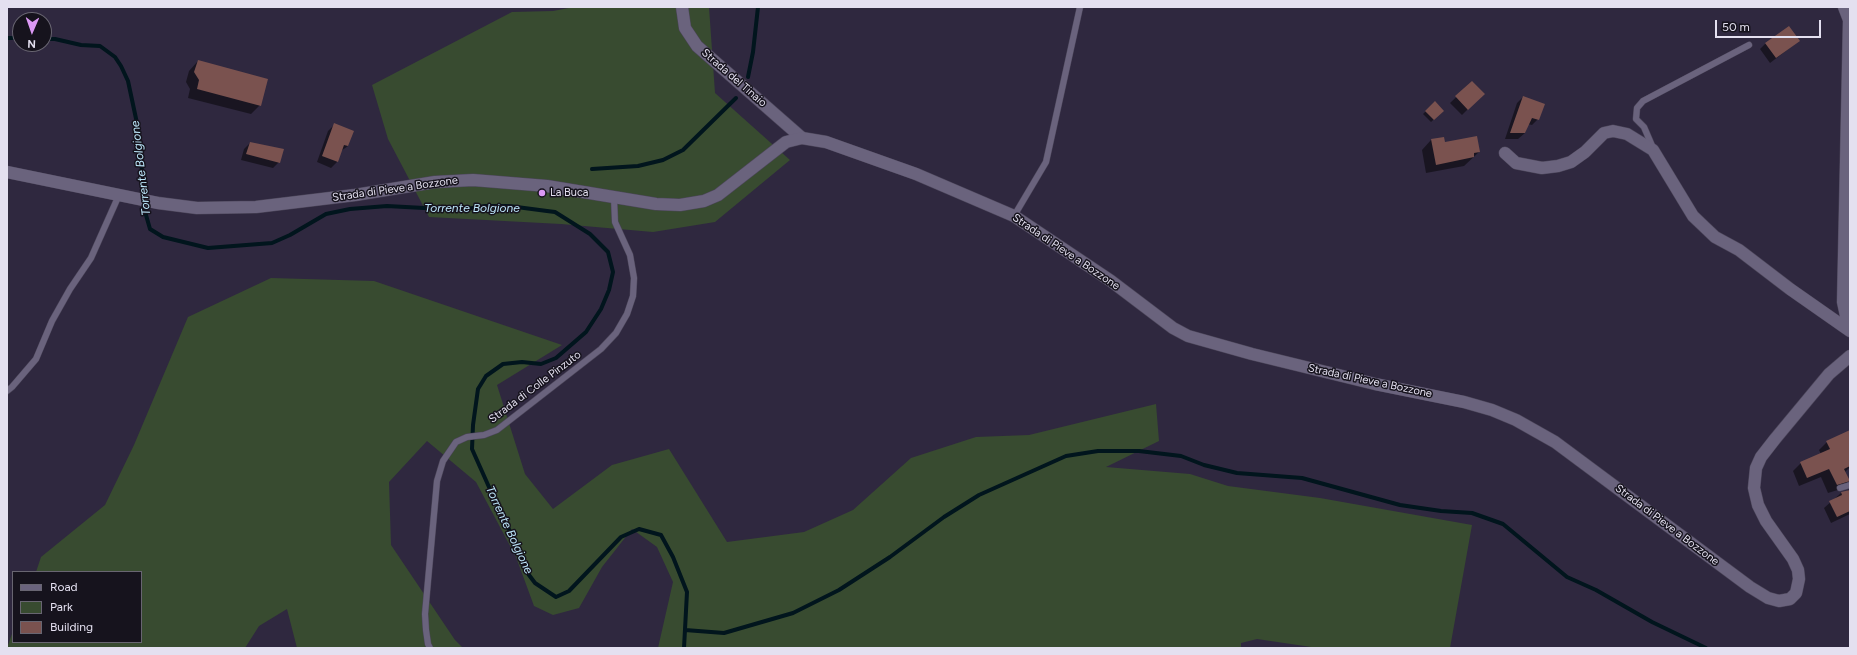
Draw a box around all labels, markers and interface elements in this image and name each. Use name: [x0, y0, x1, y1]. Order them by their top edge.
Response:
north arrow: [12, 12, 52, 52]
scale bar: [1717, 12, 1823, 38]
text: 50 m: [1722, 20, 1750, 34]
text: N: [27, 37, 36, 50]
street label: Strada del Tinaio: [699, 46, 769, 110]
water label: Torrente Bolgione: [128, 120, 154, 216]
street label: Strada di Pieve a Bozzone: [331, 174, 459, 204]
place label: La Buca: [550, 186, 588, 200]
marker: La Buca: [537, 188, 547, 198]
water label: Torrente Bolgione: [424, 201, 520, 215]
street label: Strada di Pieve a Bozzone: [1010, 211, 1122, 293]
street label: Strada di Colle Pinzuto: [486, 348, 584, 426]
street label: Strada di Pieve a Bozzone: [1307, 361, 1433, 401]
street label: Strada di Pieve a Bozzone: [1612, 482, 1722, 568]
water label: Torrente Bolgione: [482, 484, 536, 576]
legend: [12, 571, 142, 643]
text: Road: [50, 580, 78, 594]
text: Park: [50, 600, 73, 614]
text: Building: [50, 620, 93, 634]

